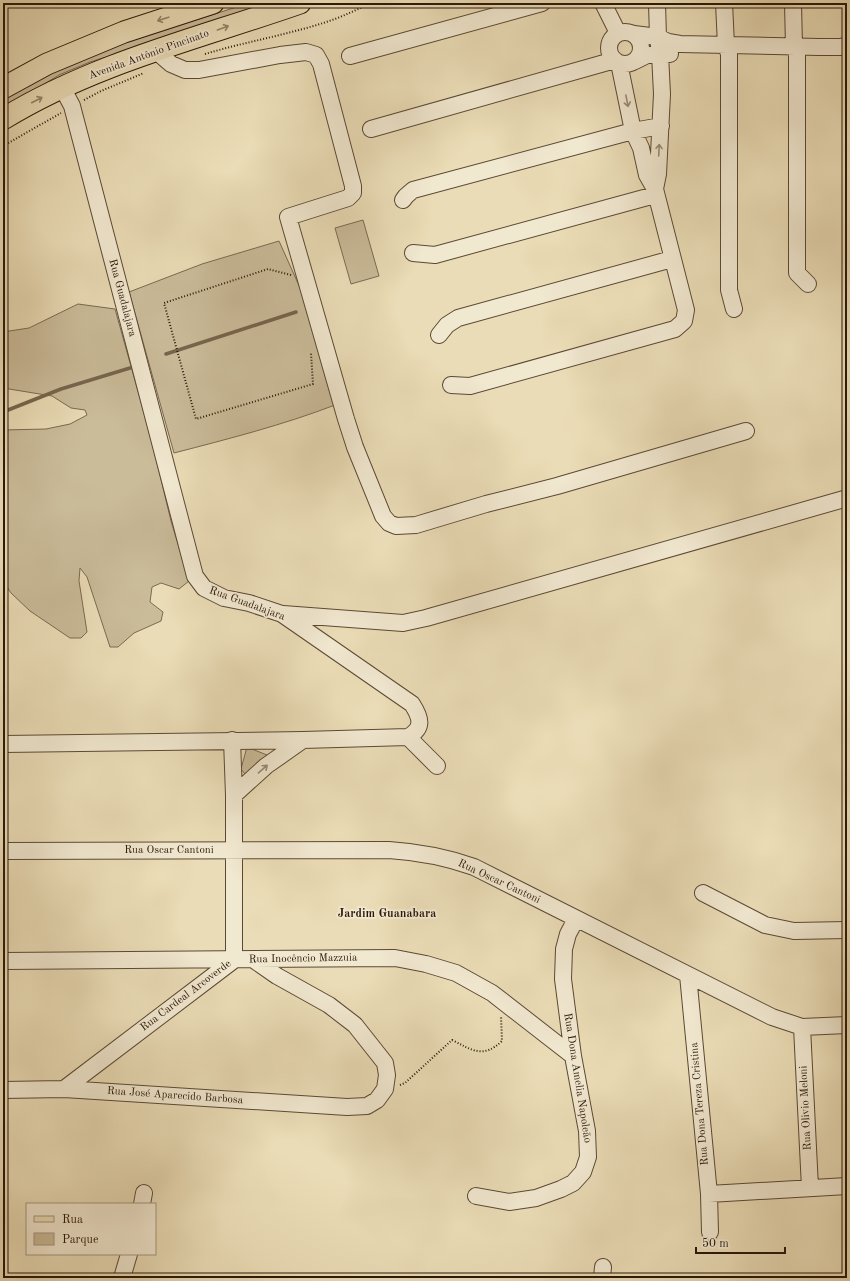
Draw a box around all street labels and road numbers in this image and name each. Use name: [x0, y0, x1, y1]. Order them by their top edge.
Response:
street label: Avenida Antônio Pincinato: [87, 28, 211, 82]
street label: Rua Guadalajara: [106, 258, 138, 339]
street label: Rua Guadalajara: [208, 585, 287, 623]
street label: Rua Oscar Cantoni: [124, 845, 214, 856]
street label: Rua Oscar Cantoni: [456, 858, 542, 906]
street label: Rua Inocêncio Mazzuia: [249, 953, 358, 965]
street label: Rua Cardeal Arcoverde: [139, 958, 233, 1034]
street label: Rua Dona Amelia Napoleão: [561, 1012, 593, 1144]
street label: Rua Dona Tereza Cristina: [689, 1041, 711, 1166]
street label: Rua Olivio Meloni: [798, 1065, 814, 1151]
street label: Rua José Aparecido Barbosa: [107, 1086, 244, 1106]

